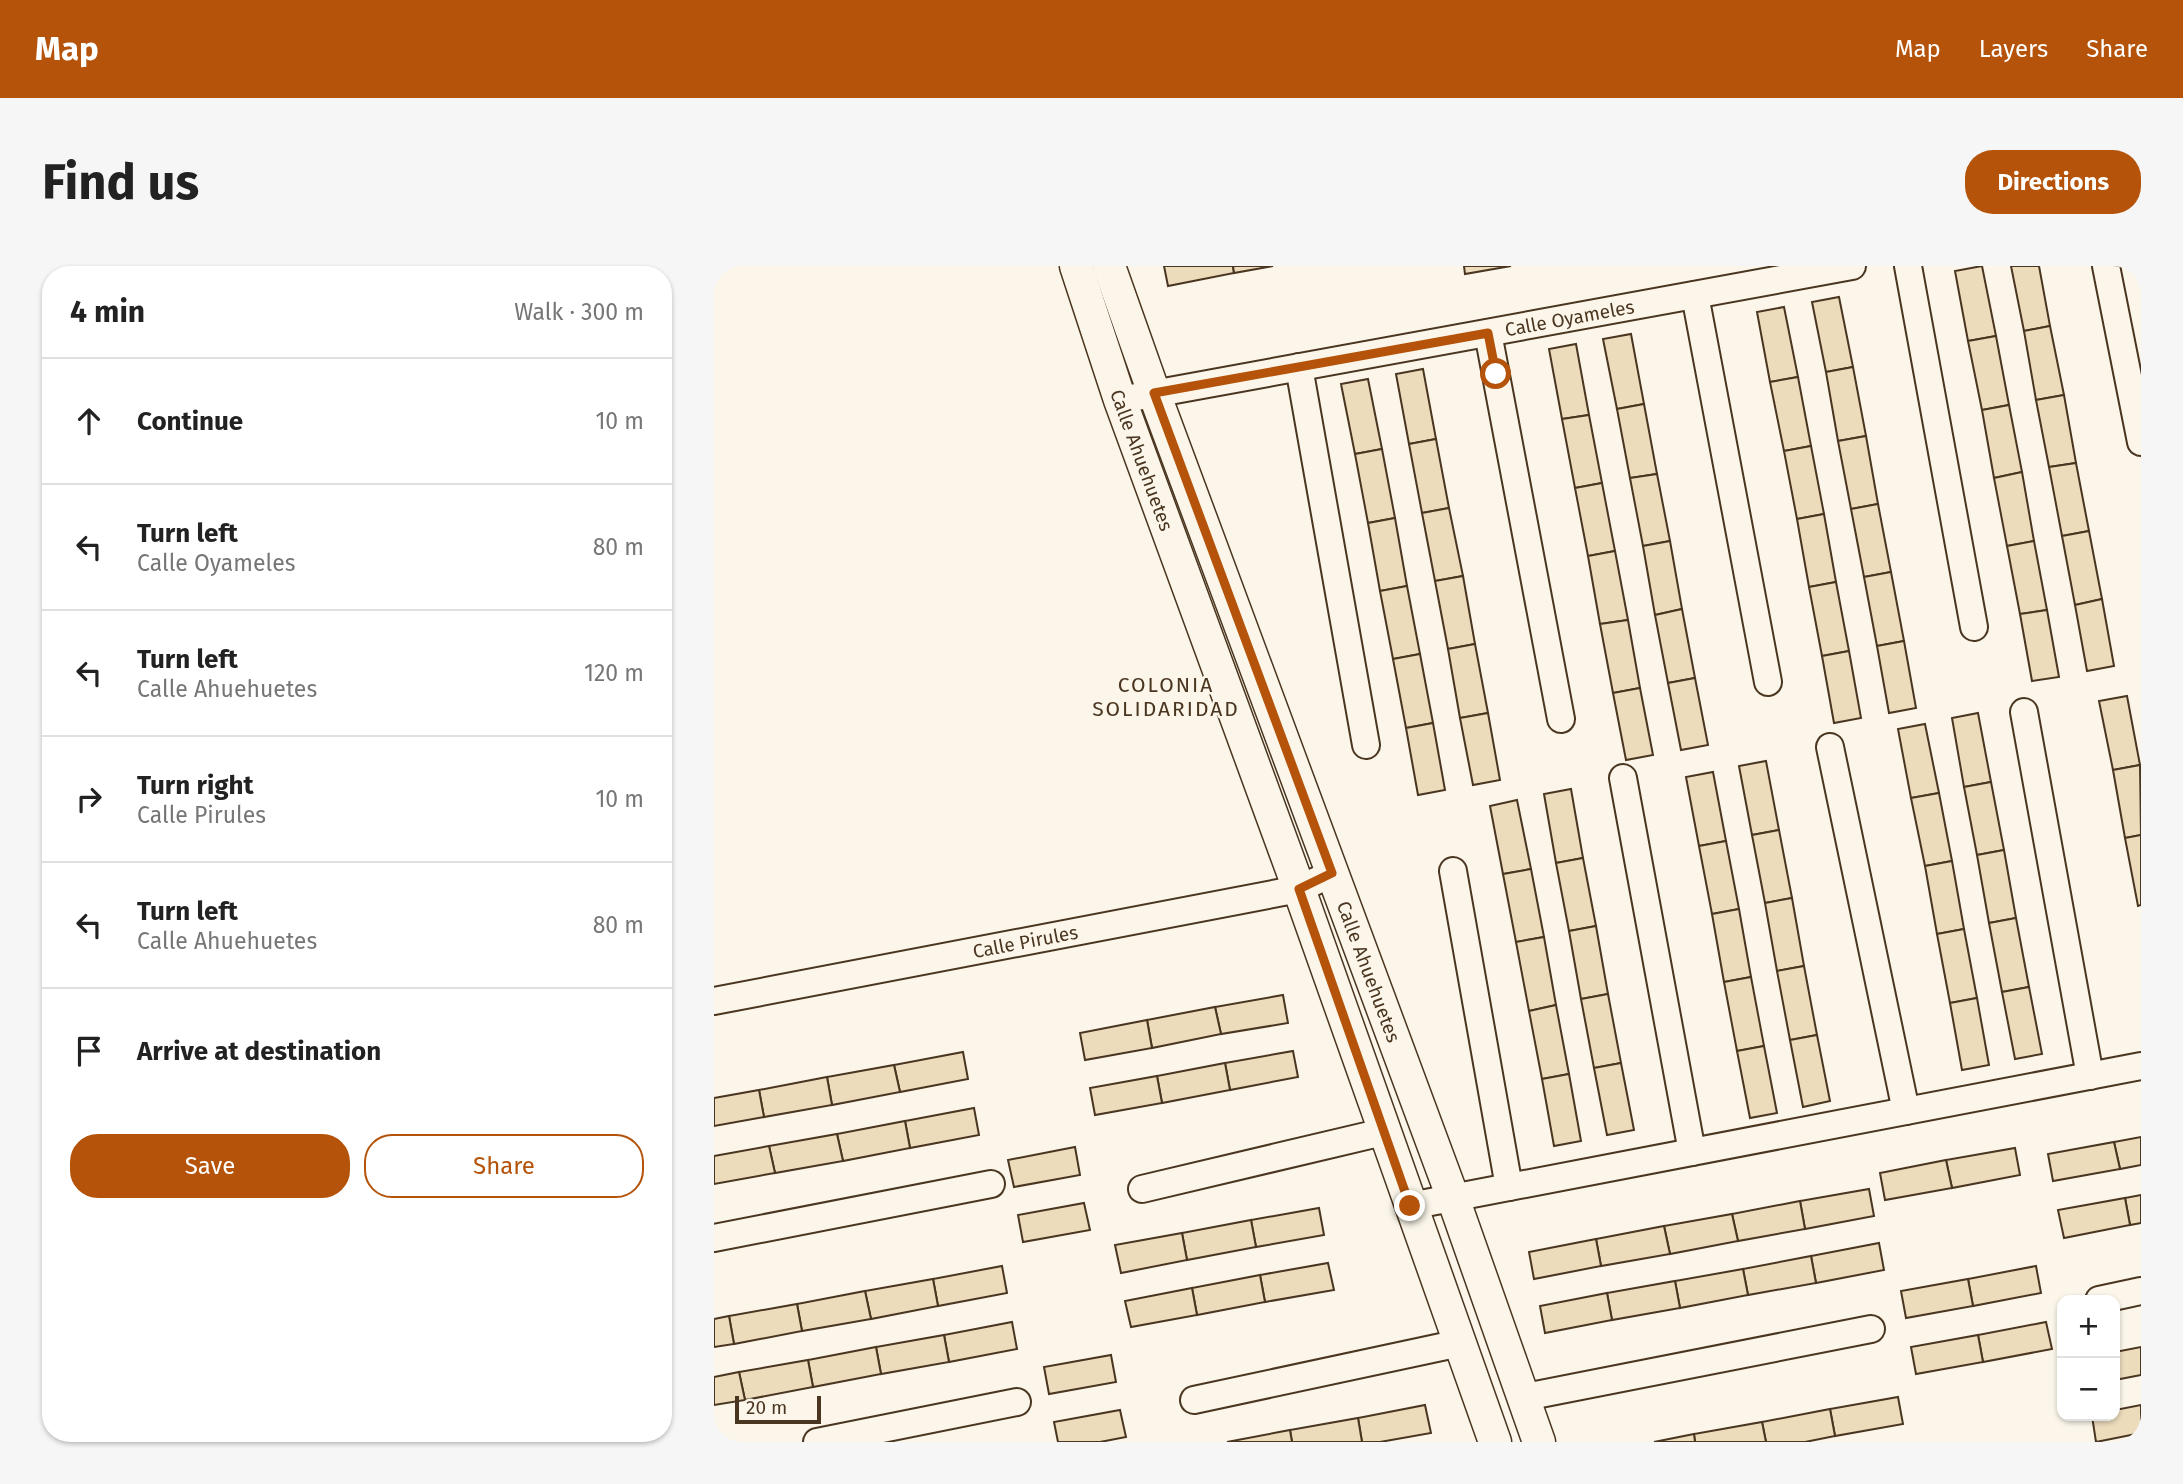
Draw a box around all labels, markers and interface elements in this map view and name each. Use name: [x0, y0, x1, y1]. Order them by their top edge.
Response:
text: Map: [35, 29, 99, 69]
text: Map: [1895, 35, 1941, 63]
text: Layers: [1979, 35, 2048, 63]
text: Share: [2086, 35, 2148, 63]
button: Directions: [1965, 150, 2141, 214]
text: Find us: [42, 153, 199, 212]
text: 4 min: [70, 294, 145, 330]
street label: Calle Oyameles: [1503, 295, 1636, 341]
text: Walk · 300 m: [514, 298, 644, 326]
route start: [1480, 358, 1511, 389]
street label: Calle Ahuehuetes: [1105, 387, 1178, 534]
icon: ahead: [70, 402, 108, 440]
text: Continue: [137, 406, 243, 437]
text: 10 m: [595, 407, 644, 435]
text: Turn left: [137, 518, 238, 549]
icon: left: [70, 528, 108, 566]
text: 80 m: [593, 533, 644, 561]
text: Calle Oyameles: [137, 549, 295, 577]
text: Turn left: [137, 644, 238, 675]
icon: left: [70, 654, 108, 692]
text: 120 m: [584, 659, 644, 687]
district label: COLONIA SOLIDARIDAD: [1092, 672, 1240, 722]
text: Calle Ahuehuetes: [137, 675, 317, 703]
text: Turn right: [137, 770, 254, 801]
icon: right: [70, 780, 108, 818]
text: 10 m: [595, 785, 644, 813]
text: Calle Pirules: [137, 801, 266, 829]
text: Turn left: [137, 896, 238, 927]
street label: Calle Ahuehuetes: [1332, 898, 1405, 1046]
icon: left: [70, 906, 108, 944]
text: 80 m: [593, 911, 644, 939]
street label: Calle Pirules: [971, 921, 1080, 963]
text: Calle Ahuehuetes: [137, 927, 317, 955]
icon: arrive: [70, 1032, 108, 1070]
text: Arrive at destination: [137, 1036, 381, 1067]
button: Save: [70, 1134, 350, 1198]
button: Share: [364, 1134, 644, 1198]
route end: [1394, 1190, 1425, 1221]
map controls: [2057, 1295, 2120, 1421]
button: +: [2057, 1295, 2120, 1358]
button: −: [2057, 1358, 2120, 1421]
scale bar: [735, 1393, 821, 1425]
text: 20 m: [746, 1396, 787, 1419]

